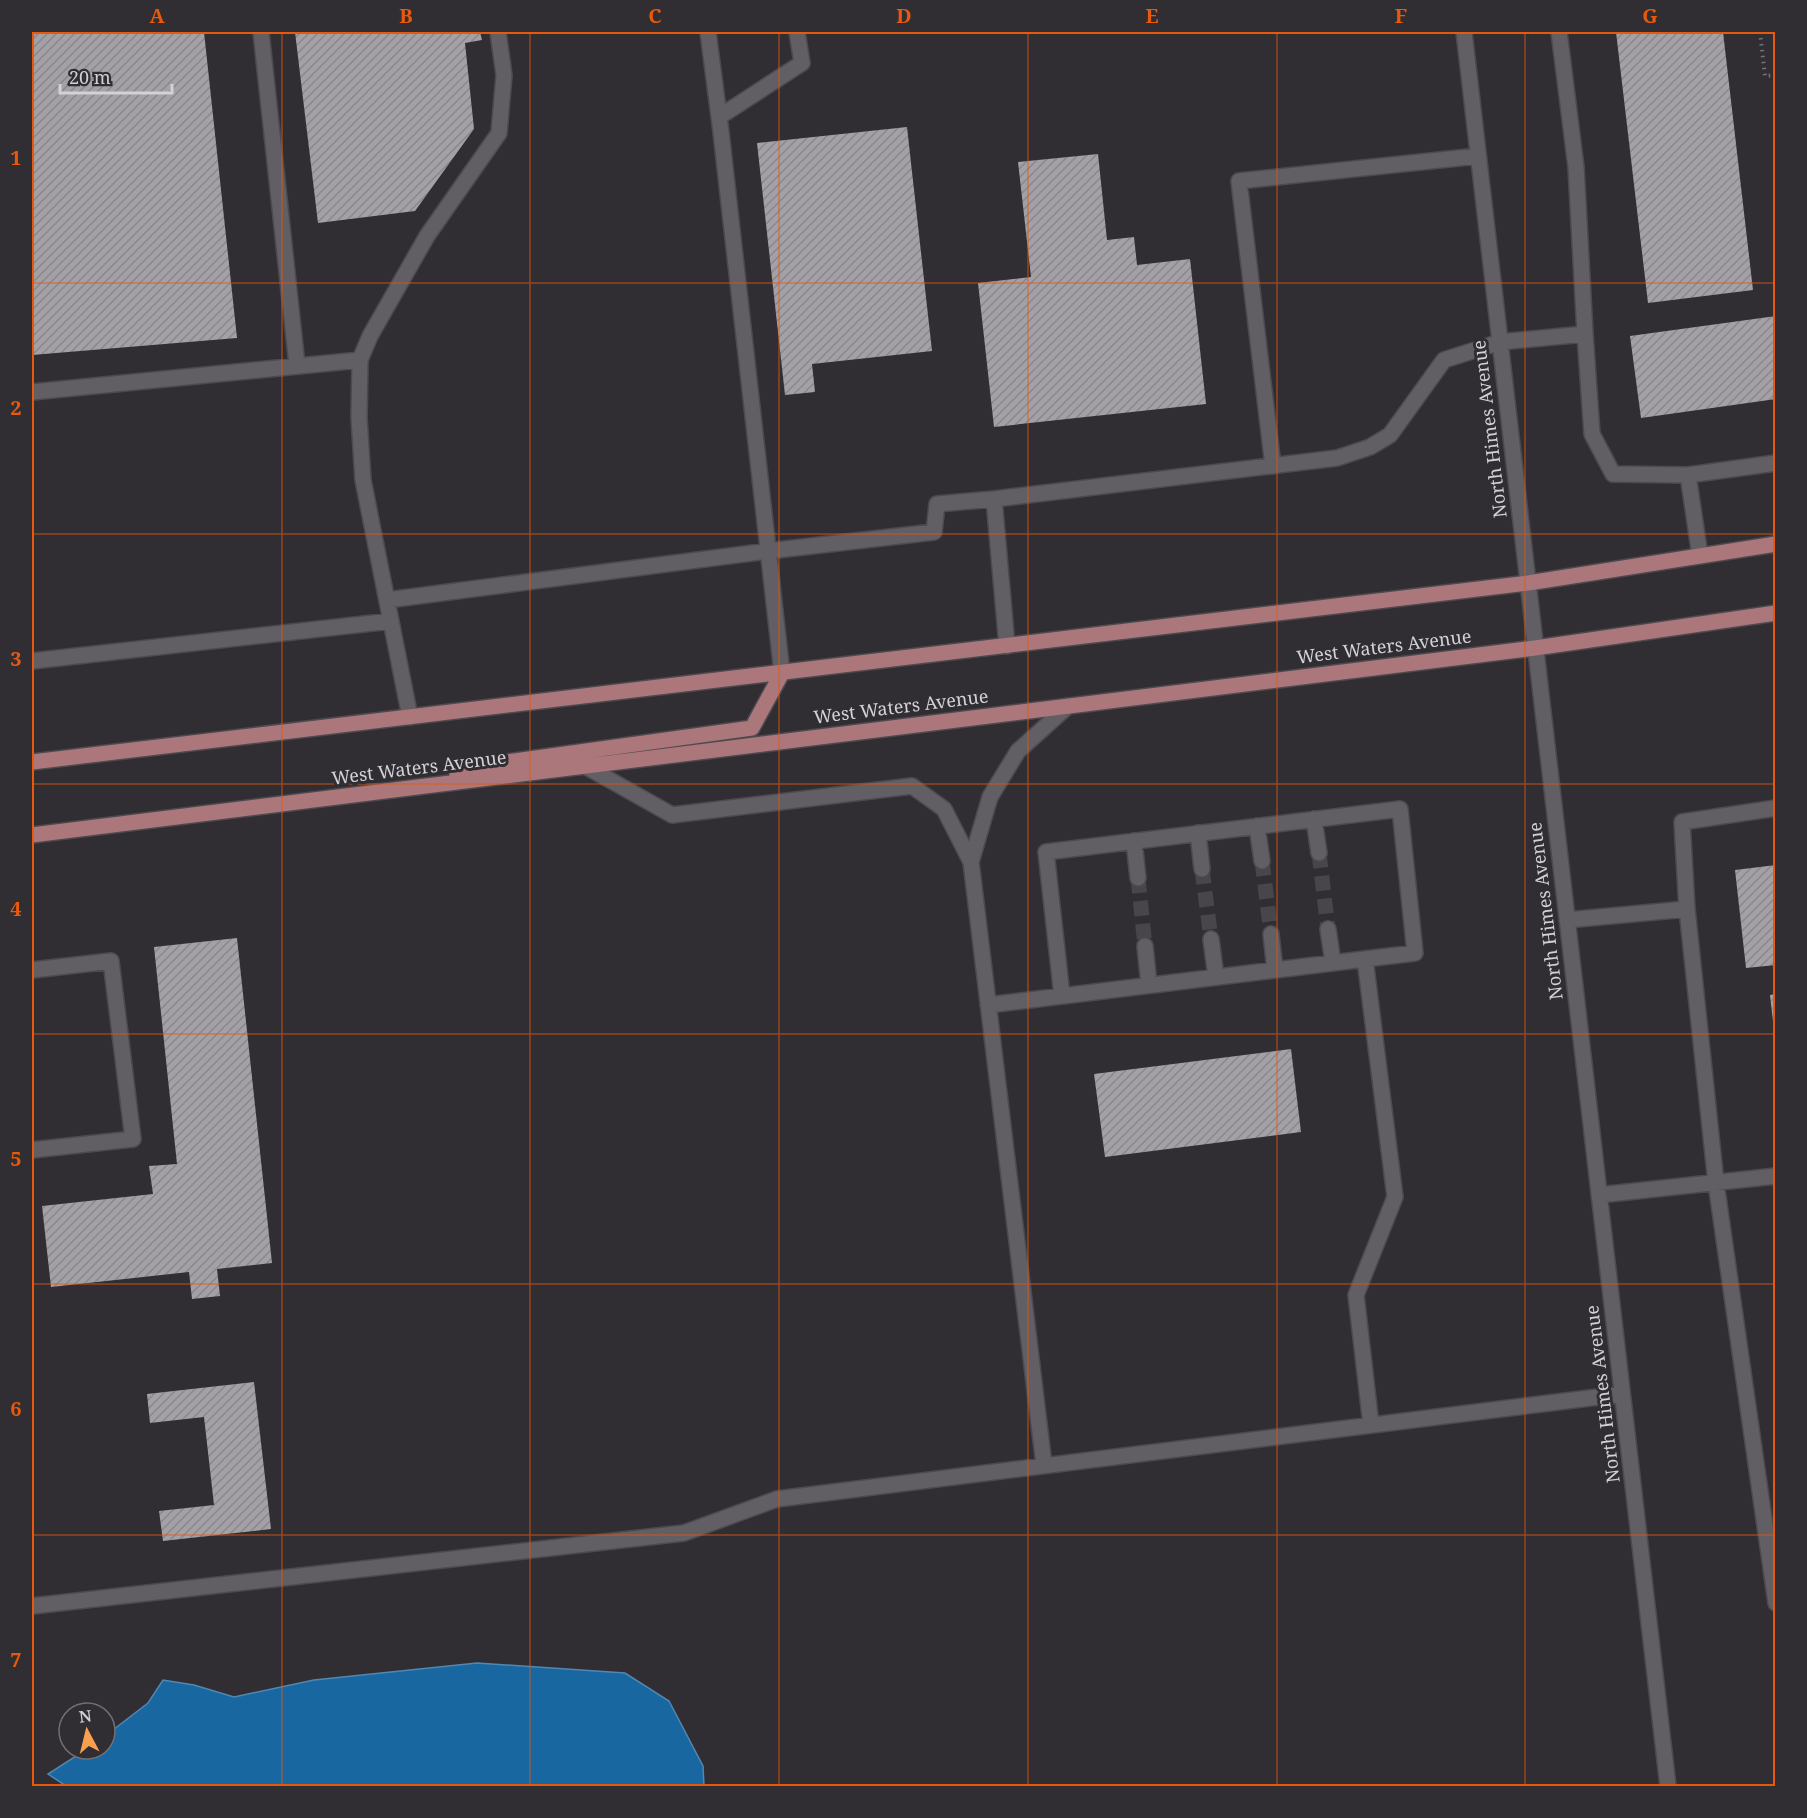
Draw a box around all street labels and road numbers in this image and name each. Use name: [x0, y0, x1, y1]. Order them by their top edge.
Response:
street label: North Himes Avenue: [1466, 339, 1512, 519]
street label: West Waters Avenue: [1295, 623, 1473, 669]
street label: West Waters Avenue: [812, 683, 990, 729]
street label: West Waters Avenue: [330, 744, 508, 790]
street label: North Himes Avenue: [1522, 821, 1568, 1001]
street label: North Himes Avenue: [1579, 1304, 1625, 1484]

